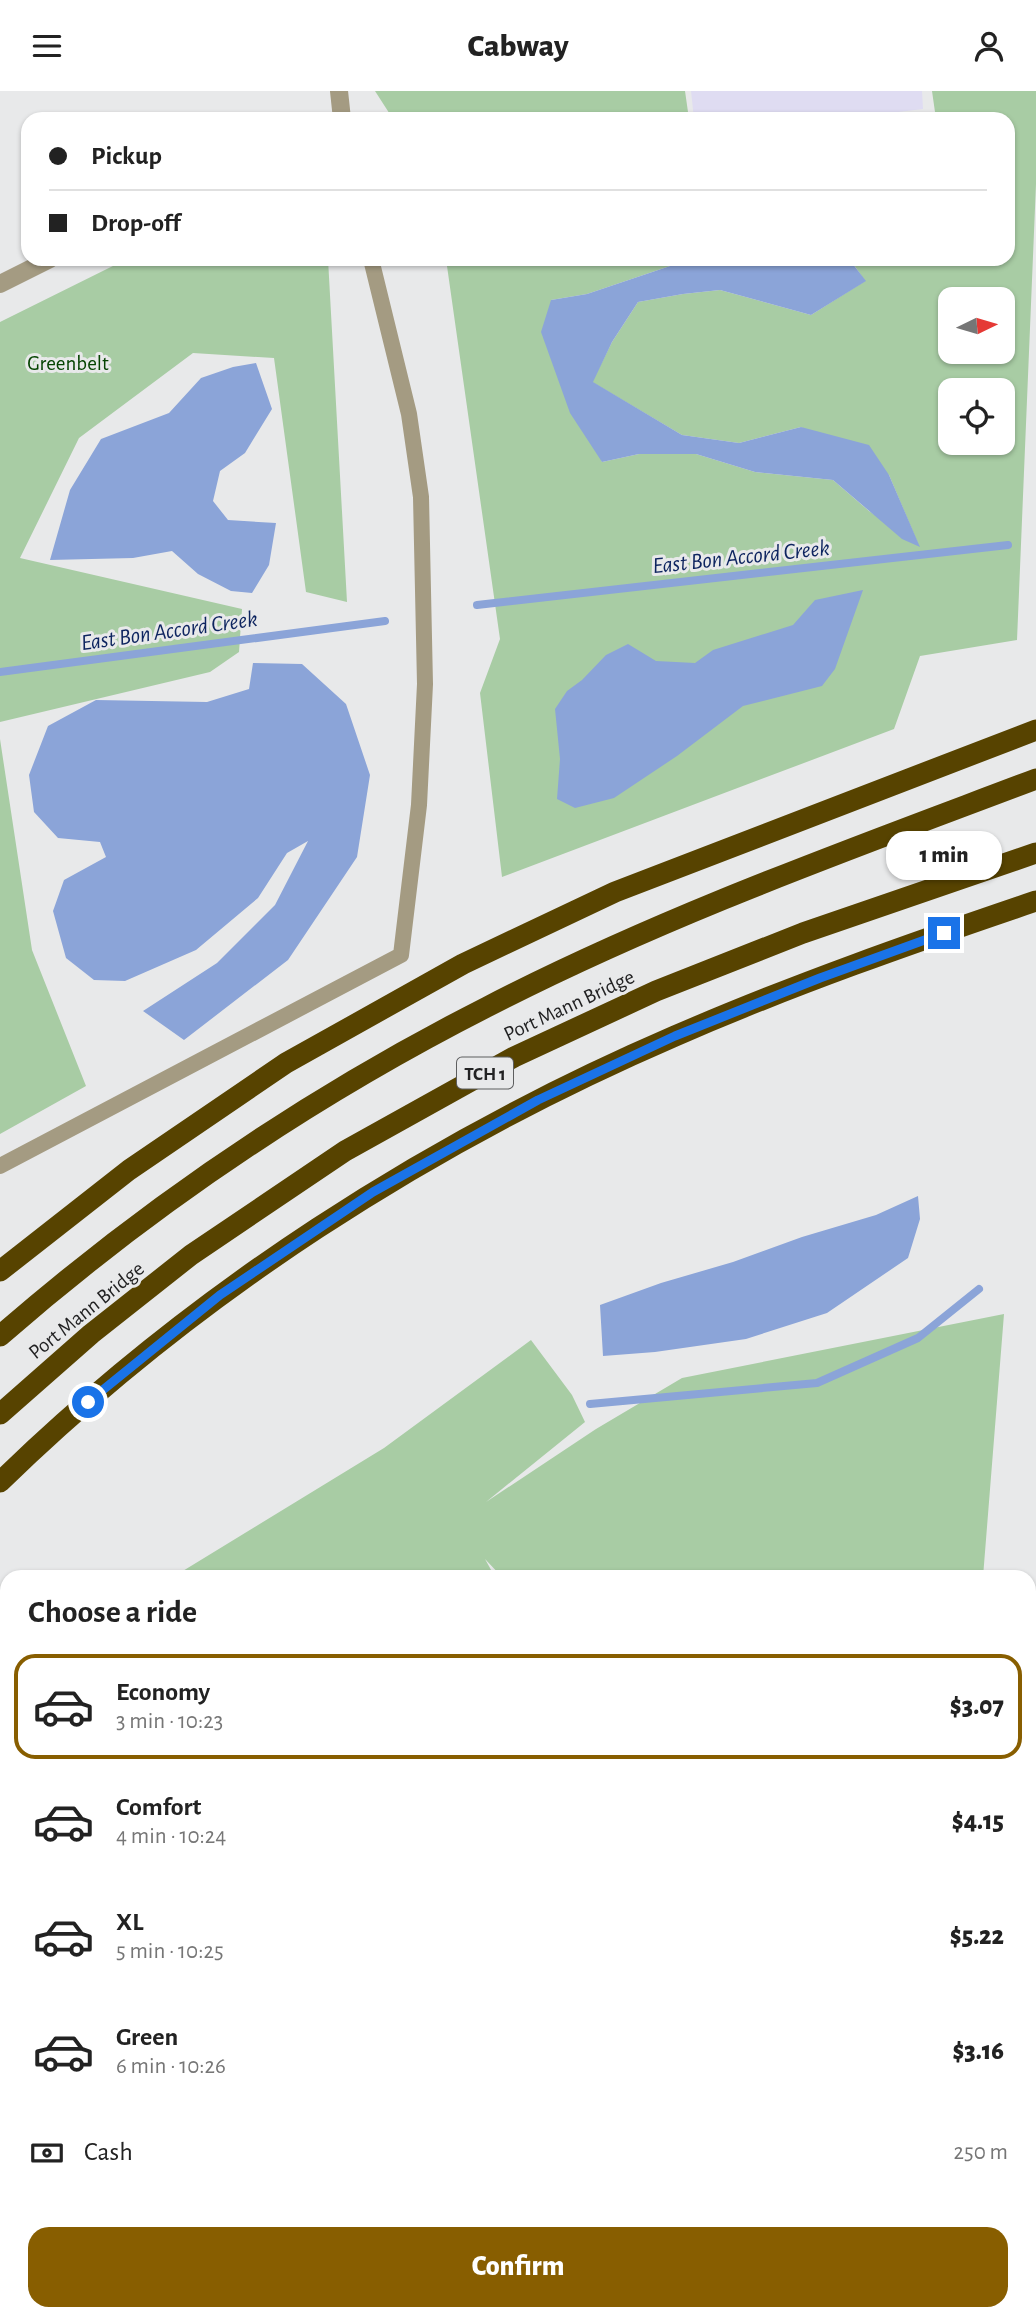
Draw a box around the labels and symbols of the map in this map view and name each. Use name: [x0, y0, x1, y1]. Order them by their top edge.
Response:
north arrow: [938, 287, 1015, 364]
park label: Greenbelt: [27, 353, 109, 374]
water label: East Bon Accord Creek: [651, 537, 831, 578]
water label: East Bon Accord Creek: [79, 608, 259, 655]
callout: 1 min: [886, 831, 1002, 881]
route end: [928, 917, 960, 949]
street label: Port Mann Bridge: [501, 966, 638, 1045]
road number: TCH 1: [457, 1057, 513, 1089]
street label: Port Mann Bridge: [25, 1258, 148, 1363]
route start: [72, 1386, 104, 1418]

